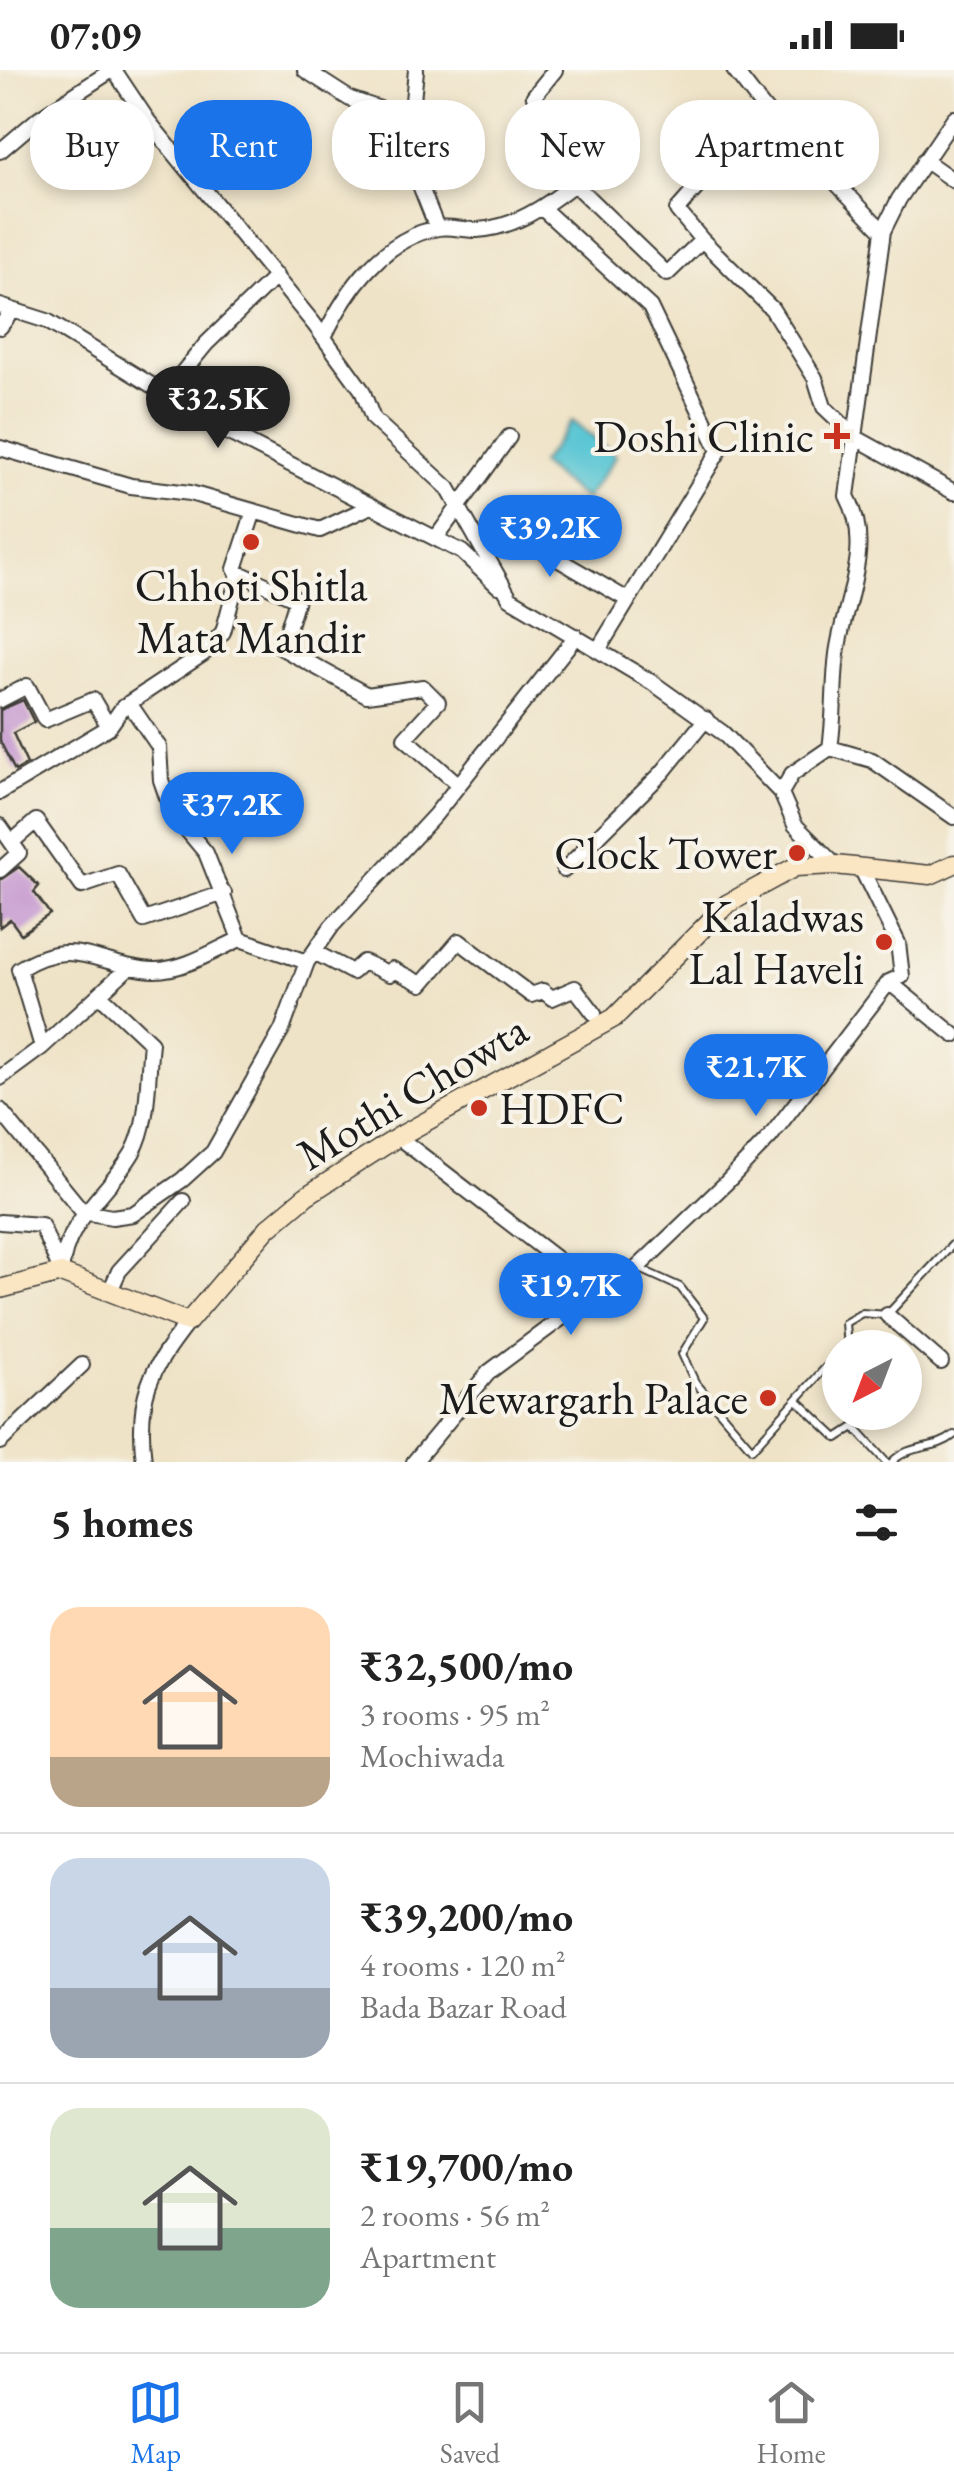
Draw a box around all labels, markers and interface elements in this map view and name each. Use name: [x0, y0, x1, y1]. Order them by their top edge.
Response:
text: 07:09: [50, 11, 141, 60]
chip: Buy: [30, 100, 154, 190]
chip: Rent: [174, 100, 312, 190]
chip: Filters: [332, 100, 485, 190]
chip: New: [505, 100, 640, 190]
chip: Apartment: [660, 100, 879, 190]
pin: ₹32.5K: [137, 366, 299, 451]
text: ₹32.5K: [168, 377, 268, 419]
place label: Doshi Clinic: [593, 407, 814, 465]
marker: Doshi Clinic: [824, 423, 850, 449]
pin: ₹39.2K: [469, 495, 631, 580]
text: ₹39.2K: [500, 506, 600, 548]
marker: Chhoti Shitla Mata Mandir: [240, 531, 262, 553]
place label: Chhoti Shitla Mata Mandir: [135, 556, 367, 666]
pin: ₹37.2K: [151, 772, 313, 857]
text: ₹37.2K: [182, 783, 282, 825]
place label: Clock Tower: [554, 824, 777, 882]
marker: Clock Tower: [786, 842, 808, 864]
place label: Kaladwas Lal Haveli: [688, 887, 864, 997]
marker: Kaladwas Lal Haveli: [873, 931, 895, 953]
street label: Mothi Chowta: [286, 999, 538, 1183]
pin: ₹21.7K: [675, 1034, 837, 1119]
text: ₹21.7K: [706, 1045, 806, 1087]
place label: HDFC: [499, 1079, 624, 1137]
marker: HDFC: [468, 1097, 490, 1119]
pin: ₹19.7K: [490, 1253, 652, 1338]
text: ₹19.7K: [521, 1264, 621, 1306]
north arrow: [822, 1330, 922, 1430]
map controls: [822, 1330, 922, 1430]
place label: Mewargarh Palace: [439, 1369, 748, 1427]
marker: Mewargarh Palace: [757, 1387, 779, 1409]
text: 5 homes: [50, 1495, 193, 1550]
icon: filters: [849, 1495, 904, 1550]
text: ₹32,500/mo: [360, 1638, 573, 1693]
icon: home: [130, 1647, 250, 1767]
text: 3 rooms · 95 m²: [360, 1693, 550, 1735]
text: Mochiwada: [360, 1735, 505, 1777]
text: ₹39,200/mo: [360, 1889, 573, 1944]
icon: home: [130, 1898, 250, 2018]
text: 4 rooms · 120 m²: [360, 1944, 566, 1986]
text: Bada Bazar Road: [360, 1986, 567, 2028]
text: ₹19,700/mo: [360, 2139, 573, 2194]
icon: home: [130, 2148, 250, 2268]
text: 2 rooms · 56 m²: [360, 2194, 550, 2236]
text: Apartment: [360, 2236, 496, 2278]
tab: Map: [128, 2375, 183, 2471]
tab: Saved: [440, 2375, 500, 2471]
tab: Home: [756, 2375, 826, 2471]

